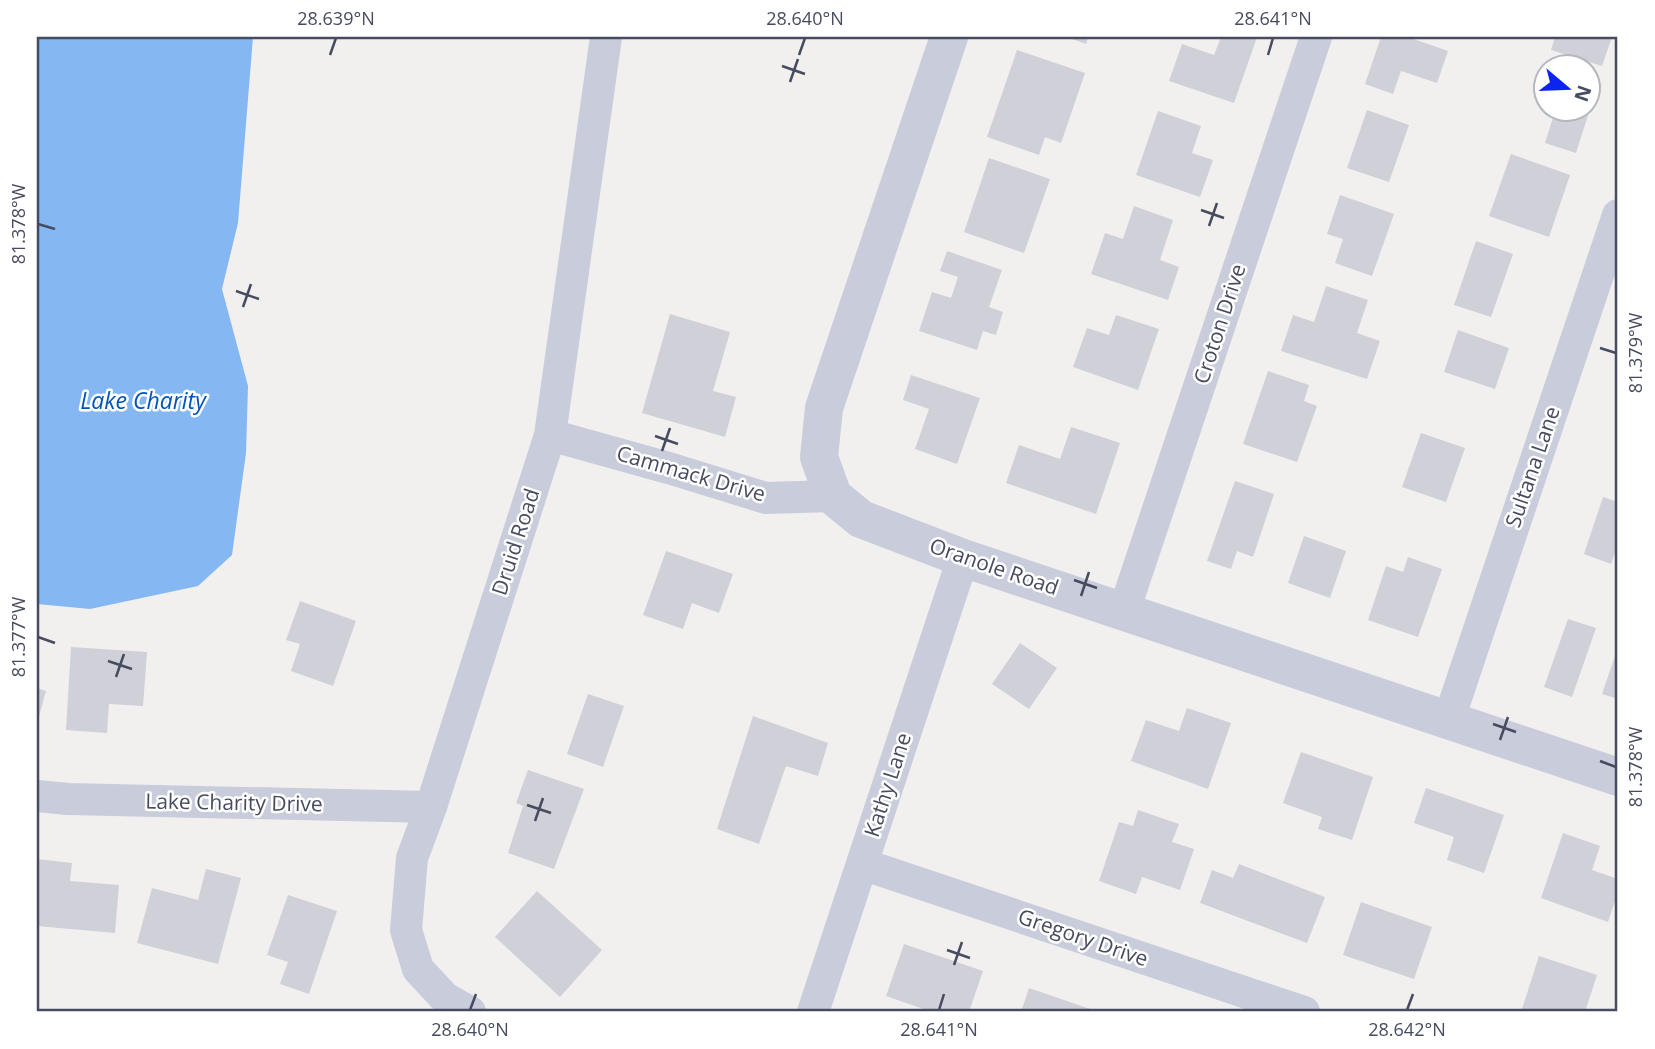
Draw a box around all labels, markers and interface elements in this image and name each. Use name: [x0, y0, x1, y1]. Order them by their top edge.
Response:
text: 28.639°N: [297, 6, 375, 30]
text: 28.640°N: [766, 6, 844, 30]
text: 28.641°N: [1234, 6, 1312, 30]
north arrow: [1532, 52, 1602, 122]
text: N: [1568, 82, 1598, 105]
text: 81.378°W: [6, 183, 30, 264]
street label: Croton Drive: [1187, 260, 1252, 387]
text: 81.379°W: [1623, 312, 1647, 393]
water label: Lake Charity: [80, 384, 207, 416]
street label: Sultana Lane: [1498, 402, 1566, 531]
street label: Cammack Drive: [614, 438, 769, 508]
street label: Druid Road: [485, 485, 545, 599]
street label: Oranole Road: [926, 531, 1063, 601]
text: 81.377°W: [6, 596, 30, 677]
text: 81.378°W: [1623, 726, 1647, 807]
street label: Kathy Lane: [857, 729, 917, 840]
street label: Lake Charity Drive: [145, 786, 323, 818]
street label: Gregory Drive: [1015, 902, 1152, 972]
text: 28.640°N: [431, 1017, 509, 1041]
text: 28.641°N: [900, 1017, 978, 1041]
text: 28.642°N: [1368, 1017, 1446, 1041]

